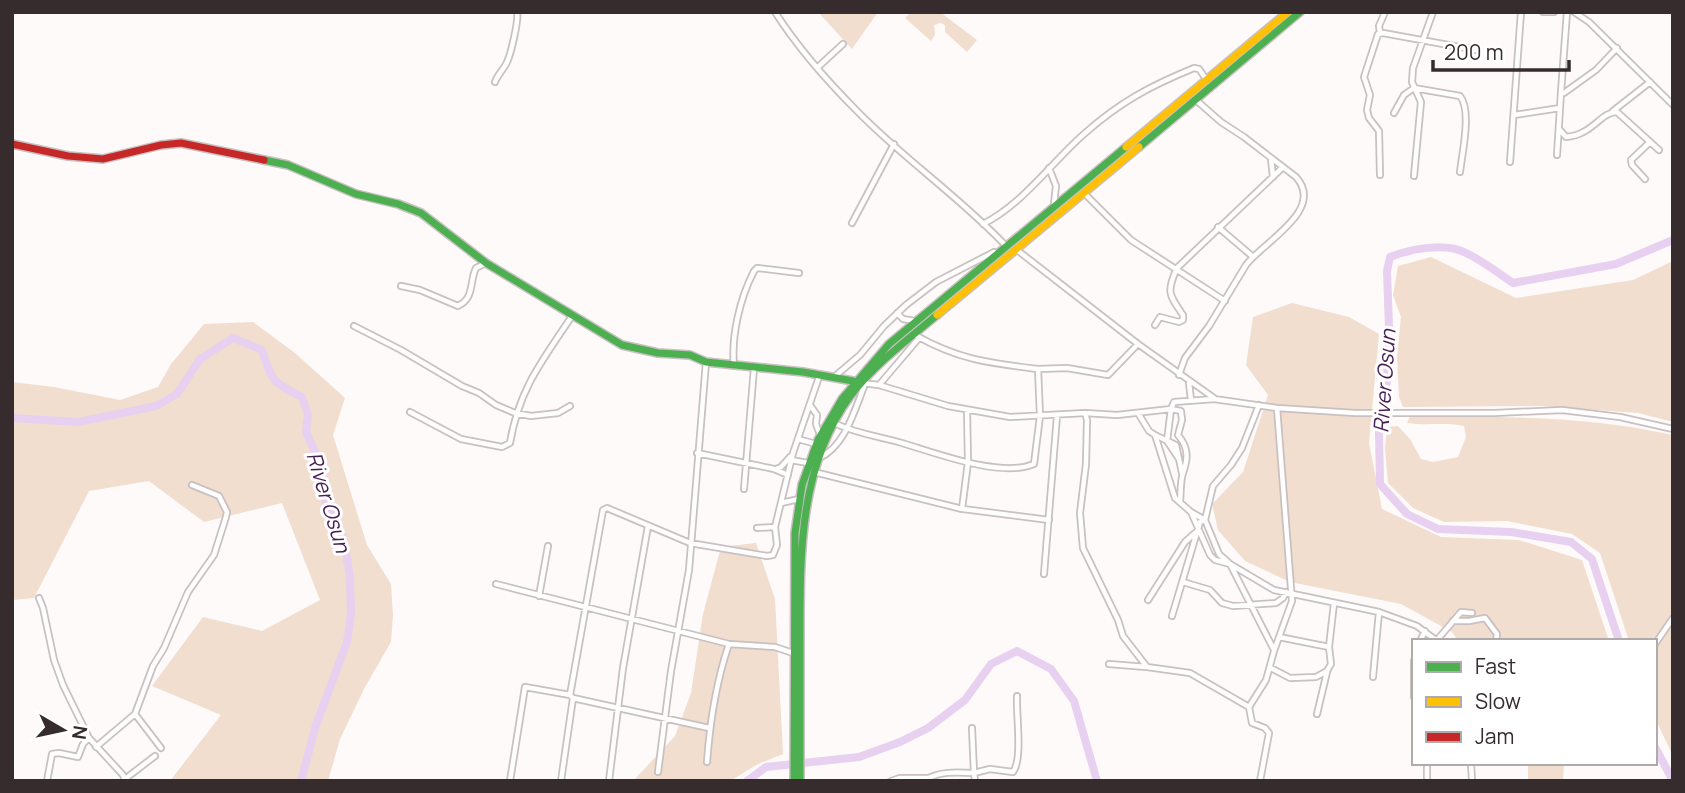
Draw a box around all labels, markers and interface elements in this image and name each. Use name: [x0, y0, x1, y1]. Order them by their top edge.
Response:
scale bar: [1433, 28, 1570, 72]
text: 200 m: [1444, 38, 1504, 66]
water label: River Osun: [1366, 327, 1402, 434]
water label: River Osun: [300, 448, 358, 557]
legend: [1412, 639, 1657, 765]
text: Fast: [1475, 652, 1516, 680]
text: Slow: [1475, 687, 1521, 715]
north arrow: [28, 695, 98, 765]
text: Jam: [1475, 722, 1514, 750]
text: N: [66, 724, 94, 741]

